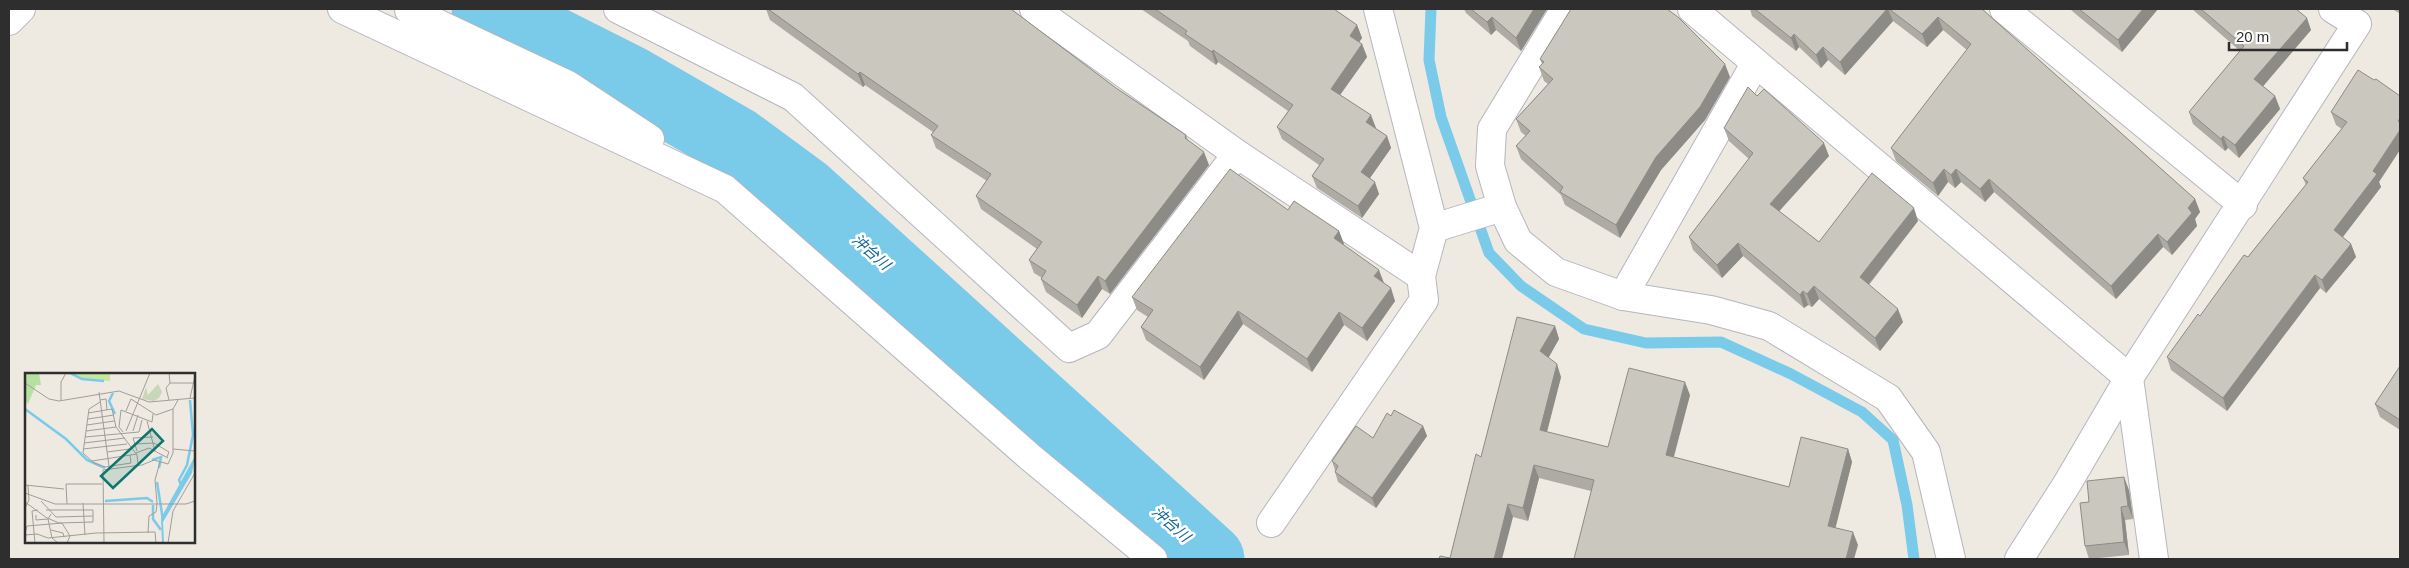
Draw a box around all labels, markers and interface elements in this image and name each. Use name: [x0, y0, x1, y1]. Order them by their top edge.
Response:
scale bar: [2229, 20, 2346, 52]
text: 20 m: [2236, 28, 2269, 45]
water label: 沖台川: [849, 230, 895, 274]
inset map: [25, 373, 195, 543]
water label: 沖台川: [1149, 502, 1195, 546]

